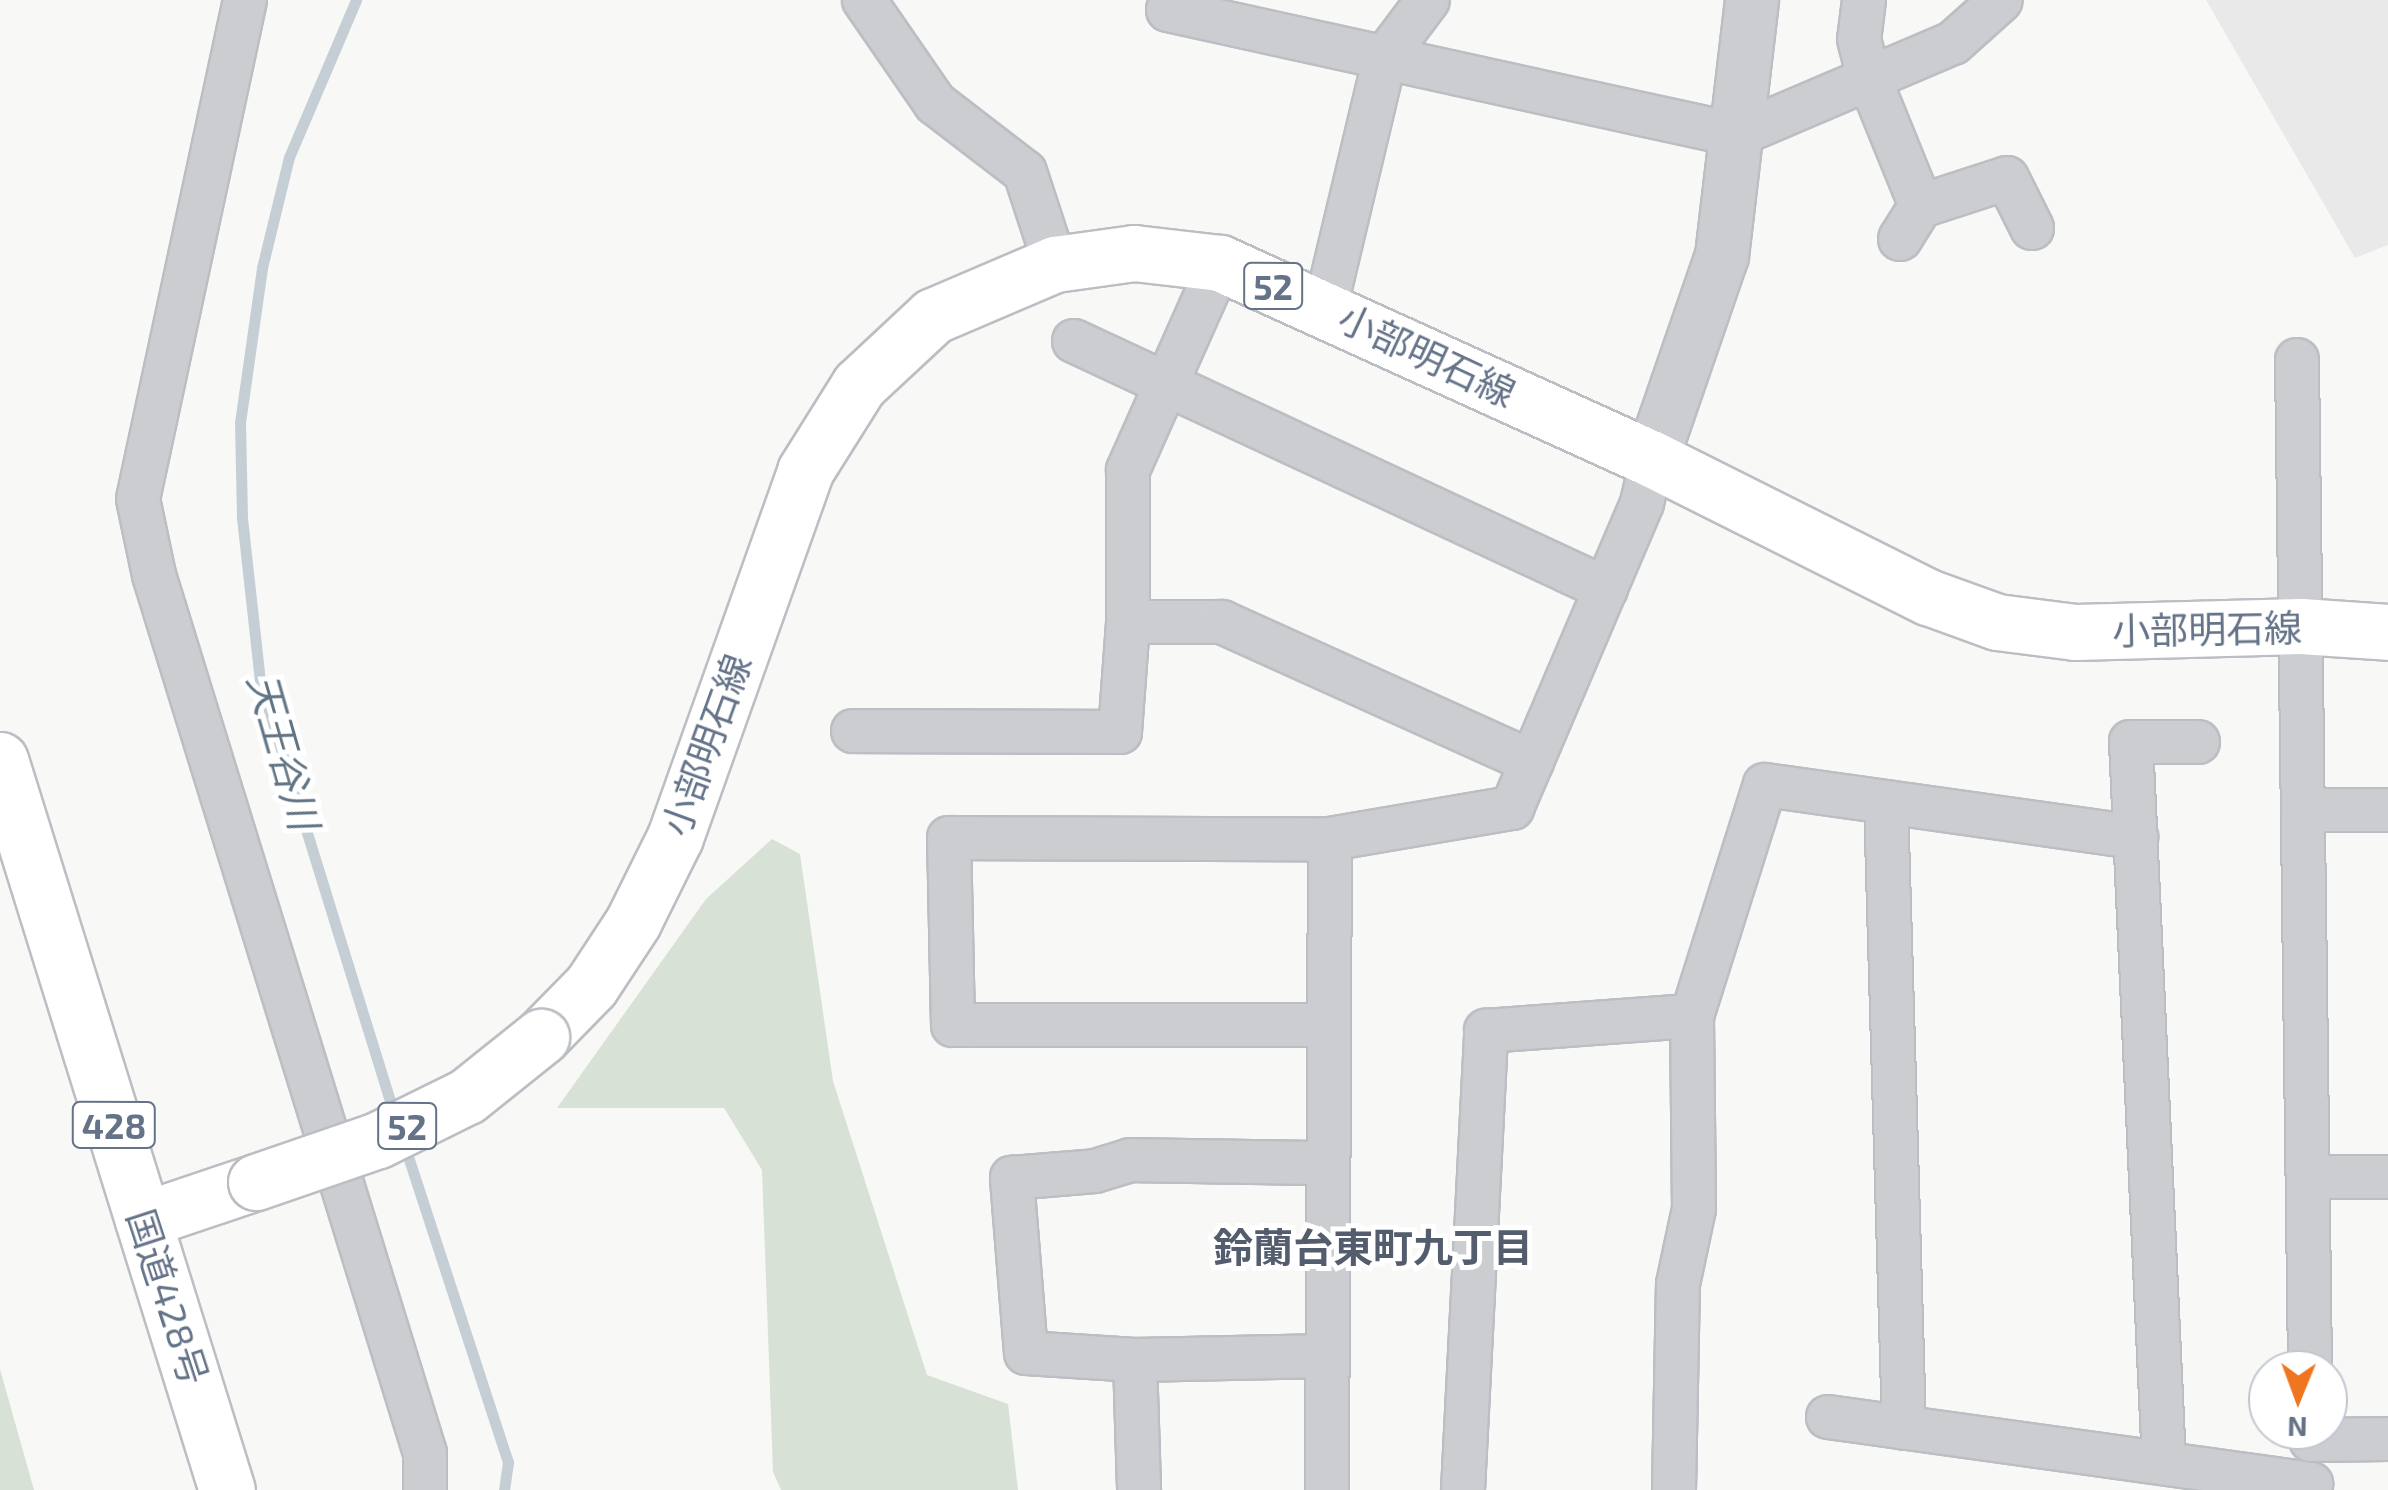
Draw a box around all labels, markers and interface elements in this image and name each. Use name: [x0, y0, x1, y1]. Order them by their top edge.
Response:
road number: 52: [1243, 256, 1303, 316]
street label: 小部明石線: [1331, 294, 1523, 416]
street label: 小部明石線: [2112, 605, 2302, 653]
street label: 小部明石線: [652, 648, 760, 842]
water label: 天王谷川: [240, 667, 330, 835]
road number: 428: [72, 1095, 156, 1155]
road number: 52: [377, 1096, 437, 1156]
street label: 国道428号: [118, 1204, 218, 1390]
district label: 鈴蘭台東町九丁目: [1213, 1222, 1533, 1270]
north arrow: [2248, 1350, 2348, 1450]
text: N: [2287, 1411, 2308, 1445]

